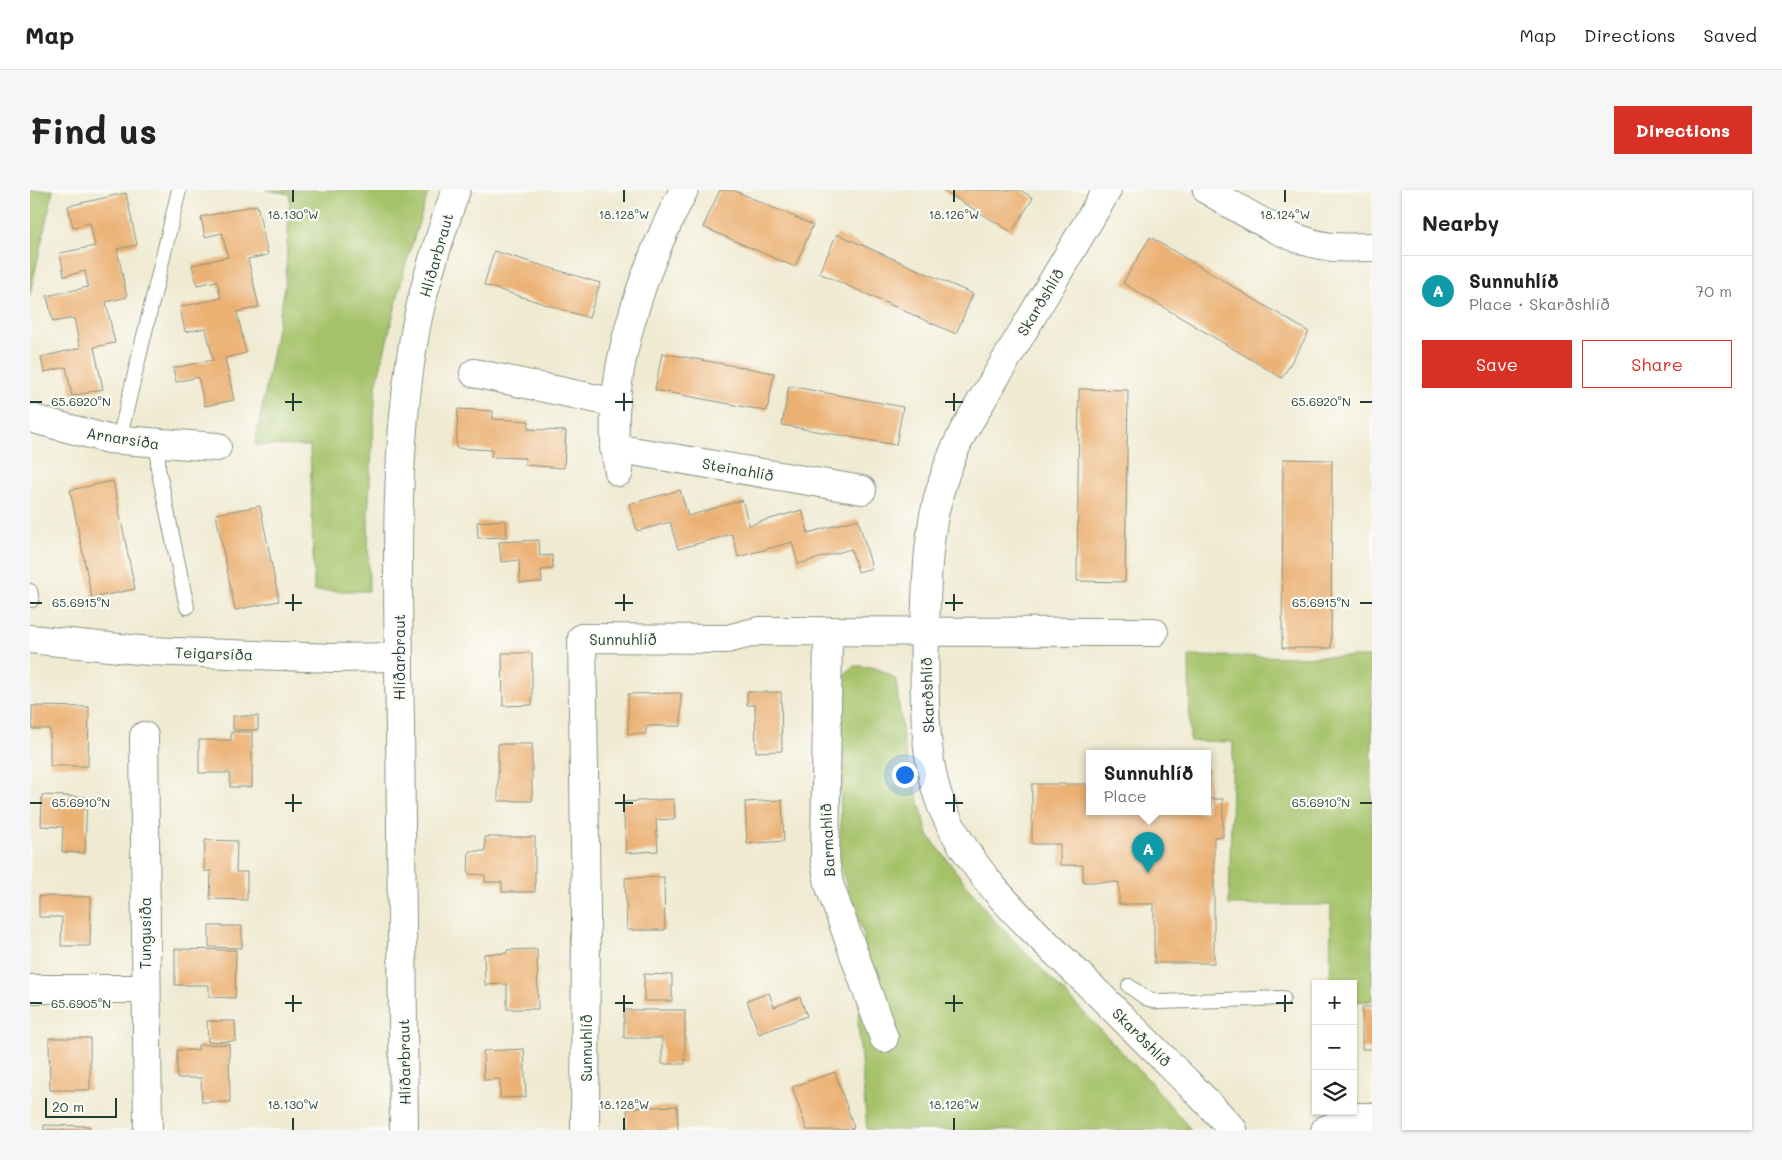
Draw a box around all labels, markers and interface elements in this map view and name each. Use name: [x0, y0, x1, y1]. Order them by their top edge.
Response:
text: Map: [25, 19, 74, 50]
text: Map: [1519, 23, 1556, 47]
text: Directions: [1584, 23, 1676, 47]
text: Saved: [1704, 23, 1757, 47]
button: Directions: [1614, 106, 1752, 154]
text: Find us: [30, 107, 157, 153]
text: 18.130°W: [267, 206, 319, 222]
text: 18.128°W: [599, 206, 649, 222]
text: 18.126°W: [929, 206, 979, 222]
text: 18.124°W: [1260, 206, 1310, 222]
text: Nearby: [1422, 209, 1499, 236]
street label: Hlíðarbraut: [414, 211, 458, 299]
street label: Skarðshlíð: [1012, 264, 1068, 340]
text: Sunnuhlíð: [1469, 268, 1559, 293]
text: A: [1432, 280, 1444, 301]
text: 70 m: [1695, 280, 1732, 301]
text: Place · Skarðshlíð: [1469, 293, 1610, 314]
button: Save: [1422, 340, 1572, 388]
button: Share: [1582, 340, 1732, 388]
text: 65.6920°N: [51, 393, 111, 409]
text: 65.6920°N: [1291, 393, 1351, 409]
street label: Arnarsíða: [85, 422, 161, 454]
street label: Steinahlíð: [700, 453, 776, 485]
text: 65.6915°N: [52, 594, 110, 610]
text: 65.6915°N: [1292, 594, 1350, 610]
street label: Hlíðarbraut: [389, 614, 409, 700]
street label: Sunnuhlíð: [589, 629, 657, 649]
street label: Teigarsíða: [175, 642, 253, 664]
street label: Skarðshlíð: [916, 657, 938, 733]
popup: [1086, 750, 1211, 815]
text: Sunnuhlíð: [1104, 760, 1193, 785]
your location: [892, 762, 918, 788]
text: Place: [1104, 785, 1147, 806]
text: 65.6910°N: [52, 794, 110, 810]
text: 65.6910°N: [1292, 794, 1350, 810]
street label: Barmahlíð: [815, 803, 839, 877]
pin: A: [1132, 832, 1164, 873]
street label: Tungusíða: [135, 897, 155, 969]
map controls: [1312, 980, 1357, 1115]
button: +: [1312, 980, 1357, 1025]
text: 65.6905°N: [51, 995, 111, 1011]
street label: Skarðshlíð: [1108, 1003, 1176, 1071]
street label: Sunnuhlíð: [576, 1014, 596, 1082]
street label: Hlíðarbraut: [393, 1019, 415, 1105]
button: −: [1312, 1025, 1357, 1070]
button: layers: [1312, 1070, 1357, 1115]
scale bar: [45, 1095, 118, 1118]
text: 18.130°W: [267, 1096, 319, 1112]
text: 18.128°W: [599, 1096, 649, 1112]
text: 18.126°W: [929, 1096, 979, 1112]
text: 20 m: [52, 1097, 84, 1116]

